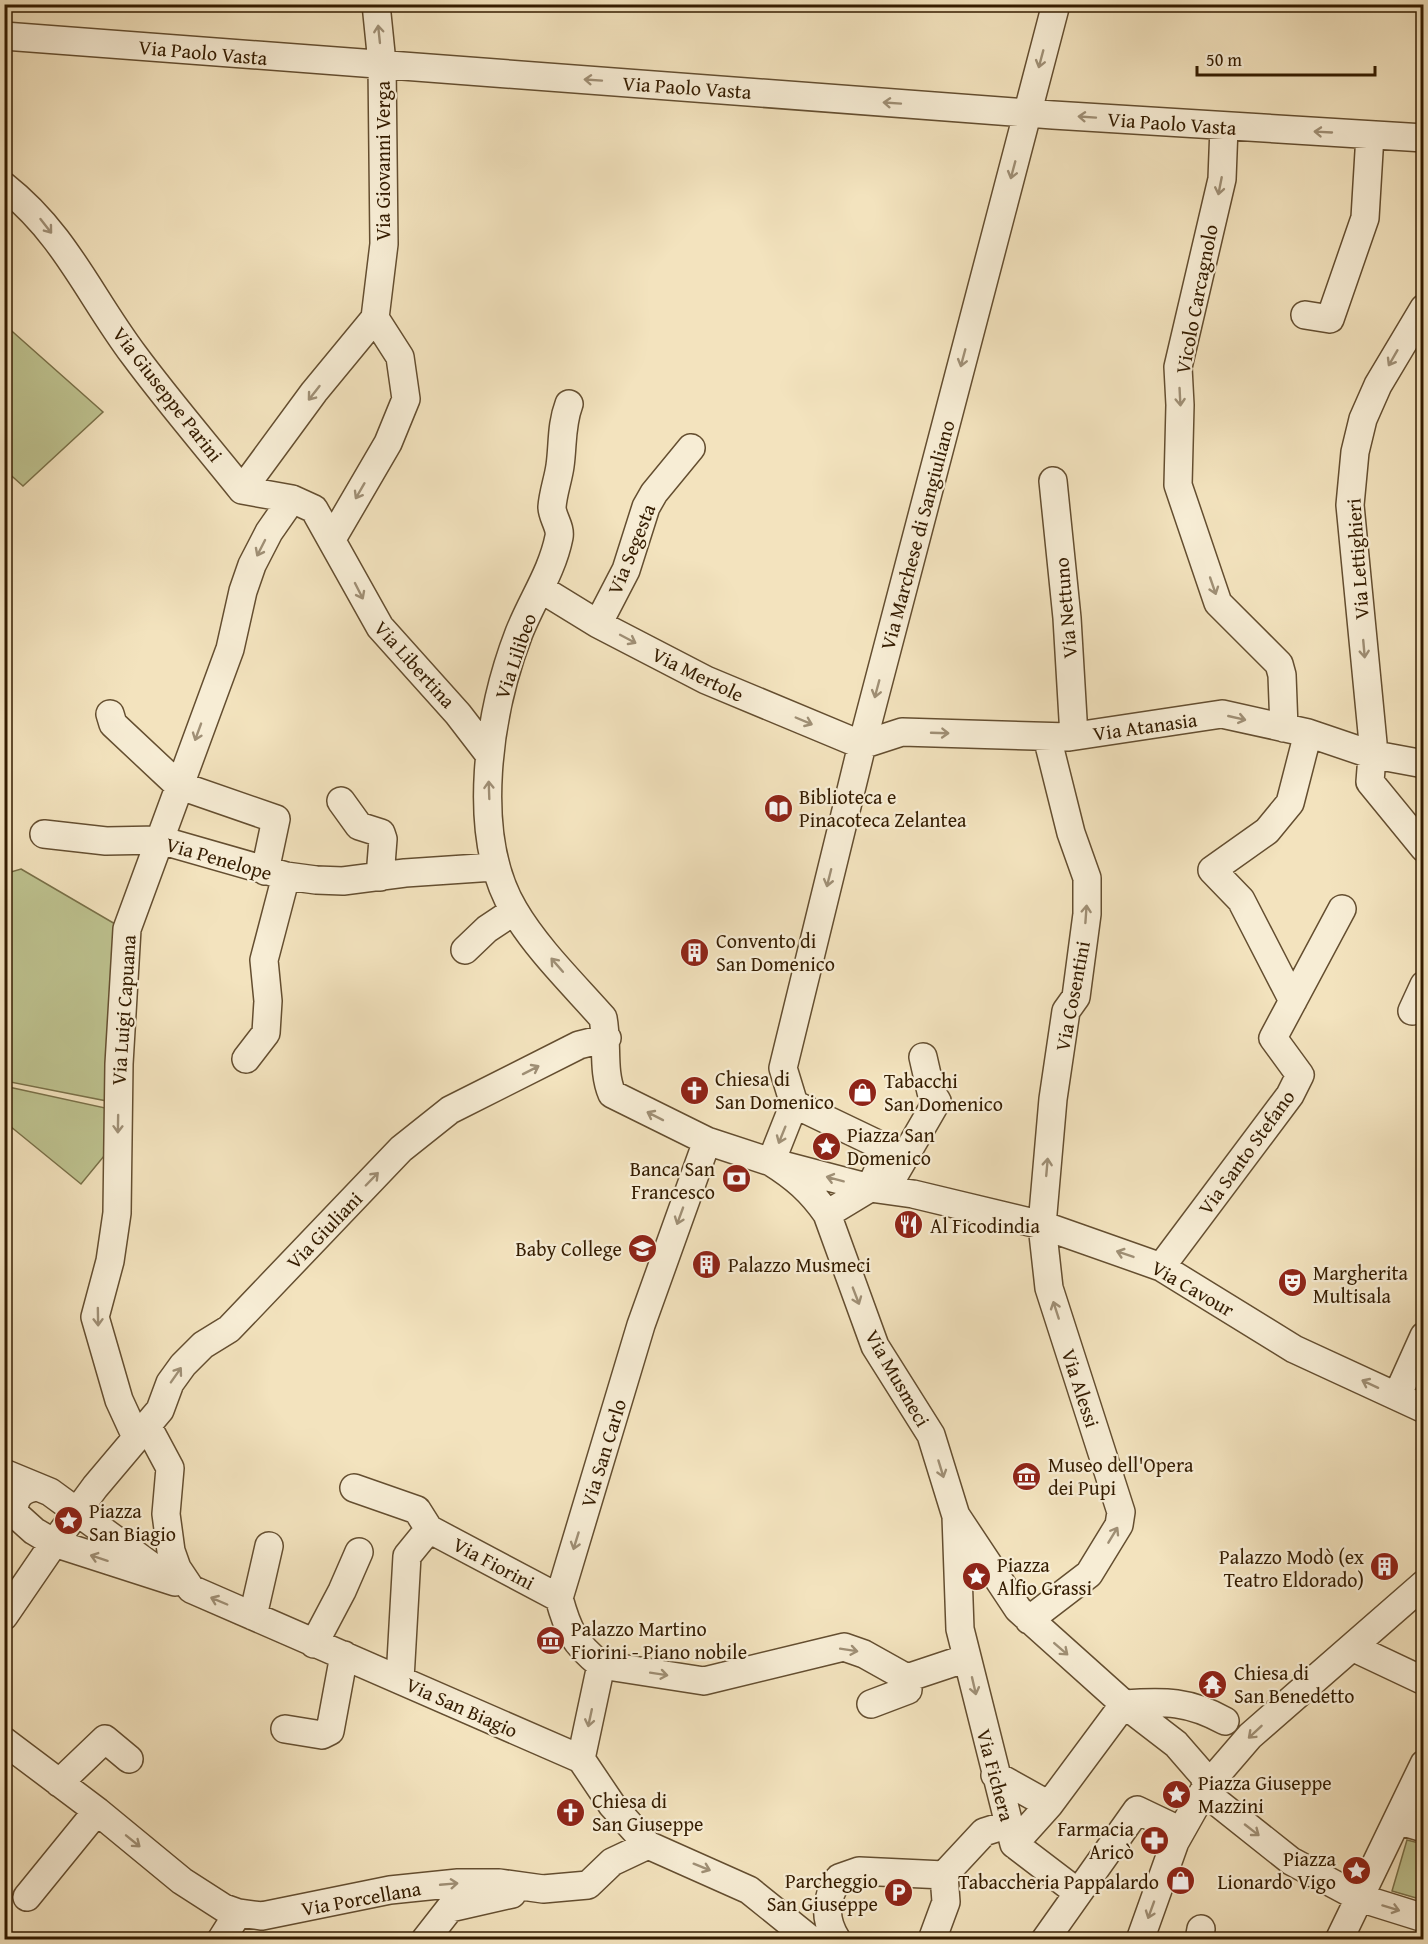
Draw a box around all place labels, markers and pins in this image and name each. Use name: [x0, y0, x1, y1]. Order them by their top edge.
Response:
place label: Biblioteca e Pinacoteca Zelantea: [799, 782, 967, 834]
library icon: Biblioteca e Pinacoteca Zelantea: [762, 792, 794, 824]
place label: Convento di San Domenico: [716, 926, 835, 978]
building icon: Convento di San Domenico: [679, 936, 711, 968]
place label: Chiesa di San Domenico: [715, 1064, 834, 1116]
place label: Tabacchi San Domenico: [884, 1066, 1003, 1118]
church icon: Chiesa di San Domenico: [678, 1074, 710, 1106]
shop icon: Tabacchi San Domenico: [847, 1076, 879, 1108]
place label: Piazza San Domenico: [847, 1120, 935, 1172]
place icon: Piazza San Domenico: [810, 1130, 842, 1162]
place label: Banca San Francesco: [630, 1154, 715, 1206]
bank icon: Banca San Francesco: [720, 1163, 752, 1195]
restaurant icon: Al Ficodindia: [893, 1209, 925, 1241]
place label: Al Ficodindia: [930, 1211, 1040, 1240]
school or university icon: Baby College: [627, 1232, 659, 1264]
place label: Baby College: [515, 1234, 622, 1263]
building icon: Palazzo Musmeci: [691, 1248, 723, 1280]
place label: Palazzo Musmeci: [728, 1250, 871, 1279]
place label: Margherita Multisala: [1313, 1258, 1409, 1310]
theatre icon: Margherita Multisala: [1276, 1267, 1308, 1299]
place label: Museo dell'Opera dei Pupi: [1048, 1450, 1194, 1502]
museum icon: Museo dell'Opera dei Pupi: [1011, 1460, 1043, 1492]
place label: Piazza San Biagio: [89, 1496, 176, 1548]
place icon: Piazza San Biagio: [52, 1505, 84, 1537]
place label: Palazzo Modò (ex Teatro Eldorado): [1219, 1542, 1365, 1594]
place label: Piazza Alfio Grassi: [997, 1550, 1093, 1602]
building icon: Palazzo Modò (ex Teatro Eldorado): [1369, 1551, 1401, 1583]
place icon: Piazza Alfio Grassi: [960, 1560, 992, 1592]
place label: Palazzo Martino Fiorini - Piano nobile: [571, 1614, 747, 1666]
museum icon: Palazzo Martino Fiorini - Piano nobile: [534, 1624, 566, 1656]
place label: Chiesa di San Benedetto: [1234, 1658, 1355, 1710]
temple icon: Chiesa di San Benedetto: [1197, 1668, 1229, 1700]
place label: Piazza Giuseppe Mazzini: [1198, 1768, 1332, 1820]
place icon: Piazza Giuseppe Mazzini: [1161, 1778, 1193, 1810]
place label: Chiesa di San Giuseppe: [592, 1786, 703, 1838]
church icon: Chiesa di San Giuseppe: [555, 1796, 587, 1828]
place label: Farmacia Aricò: [1058, 1814, 1135, 1866]
pharmacy icon: Farmacia Aricò: [1139, 1824, 1171, 1856]
place label: Piazza Lionardo Vigo: [1218, 1844, 1337, 1896]
place icon: Piazza Lionardo Vigo: [1341, 1854, 1373, 1886]
shop icon: Tabaccheria Pappalardo: [1164, 1865, 1196, 1897]
place label: Parcheggio San Giuseppe: [767, 1866, 878, 1918]
place label: Tabaccheria Pappalardo: [958, 1867, 1159, 1896]
parking icon: Parcheggio San Giuseppe: [883, 1876, 915, 1908]

